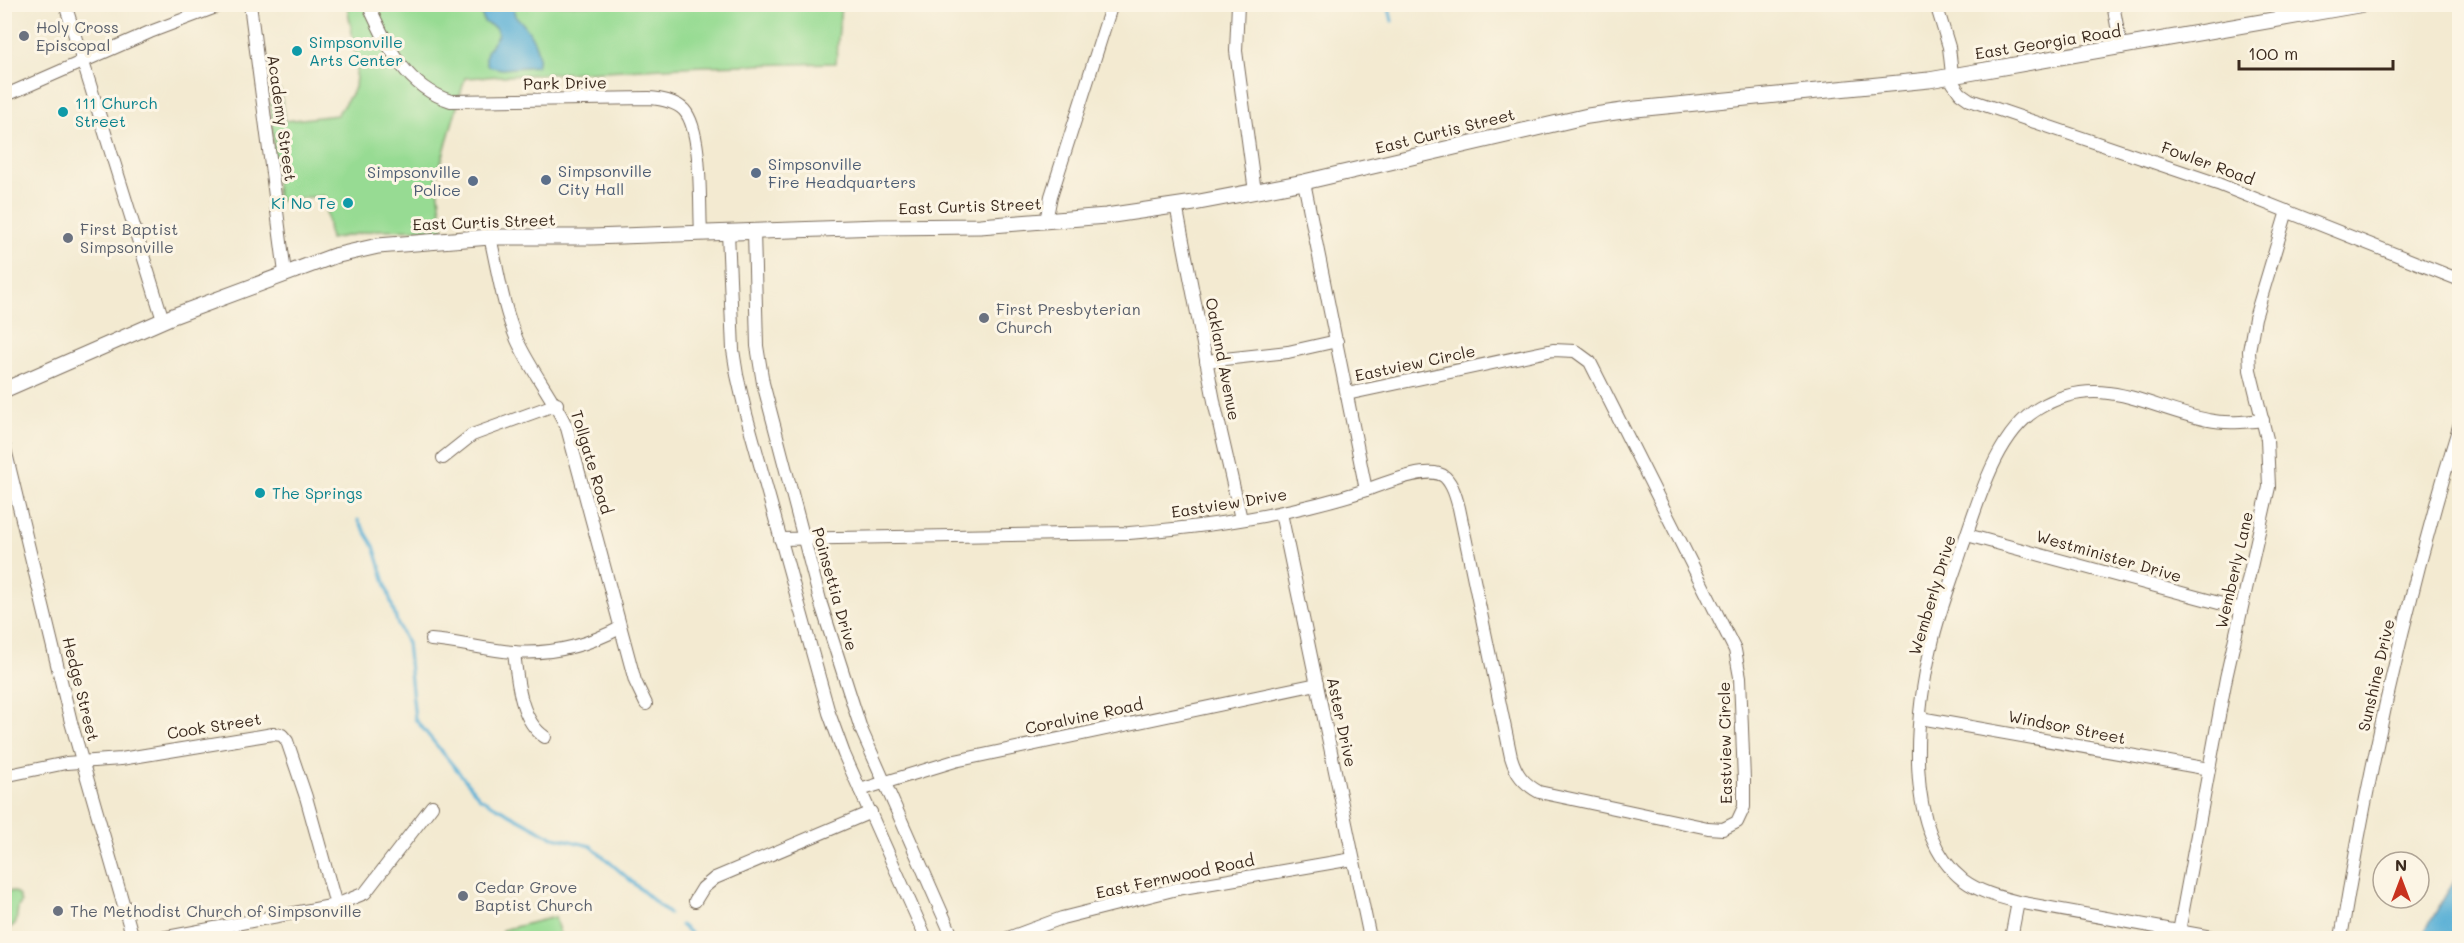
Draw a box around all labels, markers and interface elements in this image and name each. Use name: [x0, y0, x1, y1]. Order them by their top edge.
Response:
place label: Holy Cross Episcopal: [36, 16, 119, 55]
street label: East Georgia Road: [1973, 20, 2122, 63]
marker: Holy Cross Episcopal: [17, 29, 31, 43]
place label: Simpsonville Arts Center: [309, 31, 403, 70]
scale bar: [2239, 33, 2394, 71]
text: 100 m: [2248, 41, 2298, 65]
marker: Simpsonville Arts Center: [290, 44, 304, 58]
street label: Academy Street: [263, 53, 302, 183]
street label: Park Drive: [523, 71, 607, 94]
place label: 111 Church Street: [75, 92, 157, 131]
street label: East Curtis Street: [1373, 103, 1517, 158]
marker: 111 Church Street: [56, 105, 70, 119]
street label: Fowler Road: [2159, 136, 2258, 189]
place label: Simpsonville Fire Headquarters: [768, 153, 916, 192]
place label: Simpsonville City Hall: [558, 160, 652, 199]
place label: Simpsonville Police: [367, 161, 461, 200]
marker: Simpsonville Fire Headquarters: [749, 166, 763, 180]
marker: Simpsonville City Hall: [539, 173, 553, 187]
marker: Simpsonville Police: [466, 174, 480, 188]
place label: Ki No Te: [271, 192, 336, 213]
street label: East Curtis Street: [898, 193, 1042, 218]
marker: Ki No Te: [341, 196, 355, 210]
street label: East Curtis Street: [412, 209, 556, 234]
place label: First Baptist Simpsonville: [80, 218, 178, 257]
marker: First Baptist Simpsonville: [61, 231, 75, 245]
street label: Oakland Avenue: [1201, 296, 1246, 422]
place label: First Presbyterian Church: [996, 298, 1141, 337]
marker: First Presbyterian Church: [977, 311, 991, 325]
street label: Eastview Circle: [1353, 340, 1477, 386]
street label: Tollgate Road: [567, 407, 618, 516]
place label: The Springs: [272, 482, 363, 503]
street label: Eastview Drive: [1169, 483, 1288, 522]
marker: The Springs: [253, 486, 267, 500]
street label: Wemberly Lane: [2210, 509, 2257, 630]
street label: Poinsettia Drive: [808, 525, 863, 653]
street label: Westminister Drive: [2034, 525, 2184, 586]
street label: Wemberly Drive: [1903, 532, 1960, 658]
street label: Sunshine Drive: [2352, 617, 2399, 733]
street label: Hedge Street: [58, 635, 105, 743]
street label: Aster Drive: [1323, 675, 1362, 769]
street label: Eastview Circle: [1713, 682, 1736, 804]
street label: Coralvine Road: [1023, 693, 1145, 738]
street label: Windsor Street: [2007, 705, 2128, 748]
street label: Cook Street: [165, 708, 262, 743]
street label: East Fernwood Road: [1094, 848, 1256, 903]
north arrow: [2371, 850, 2431, 910]
text: N: [2395, 854, 2407, 875]
place label: Cedar Grove Baptist Church: [475, 876, 592, 915]
marker: Cedar Grove Baptist Church: [456, 889, 470, 903]
place label: The Methodist Church of Simpsonville: [70, 900, 362, 921]
marker: The Methodist Church of Simpsonville: [51, 904, 65, 918]

